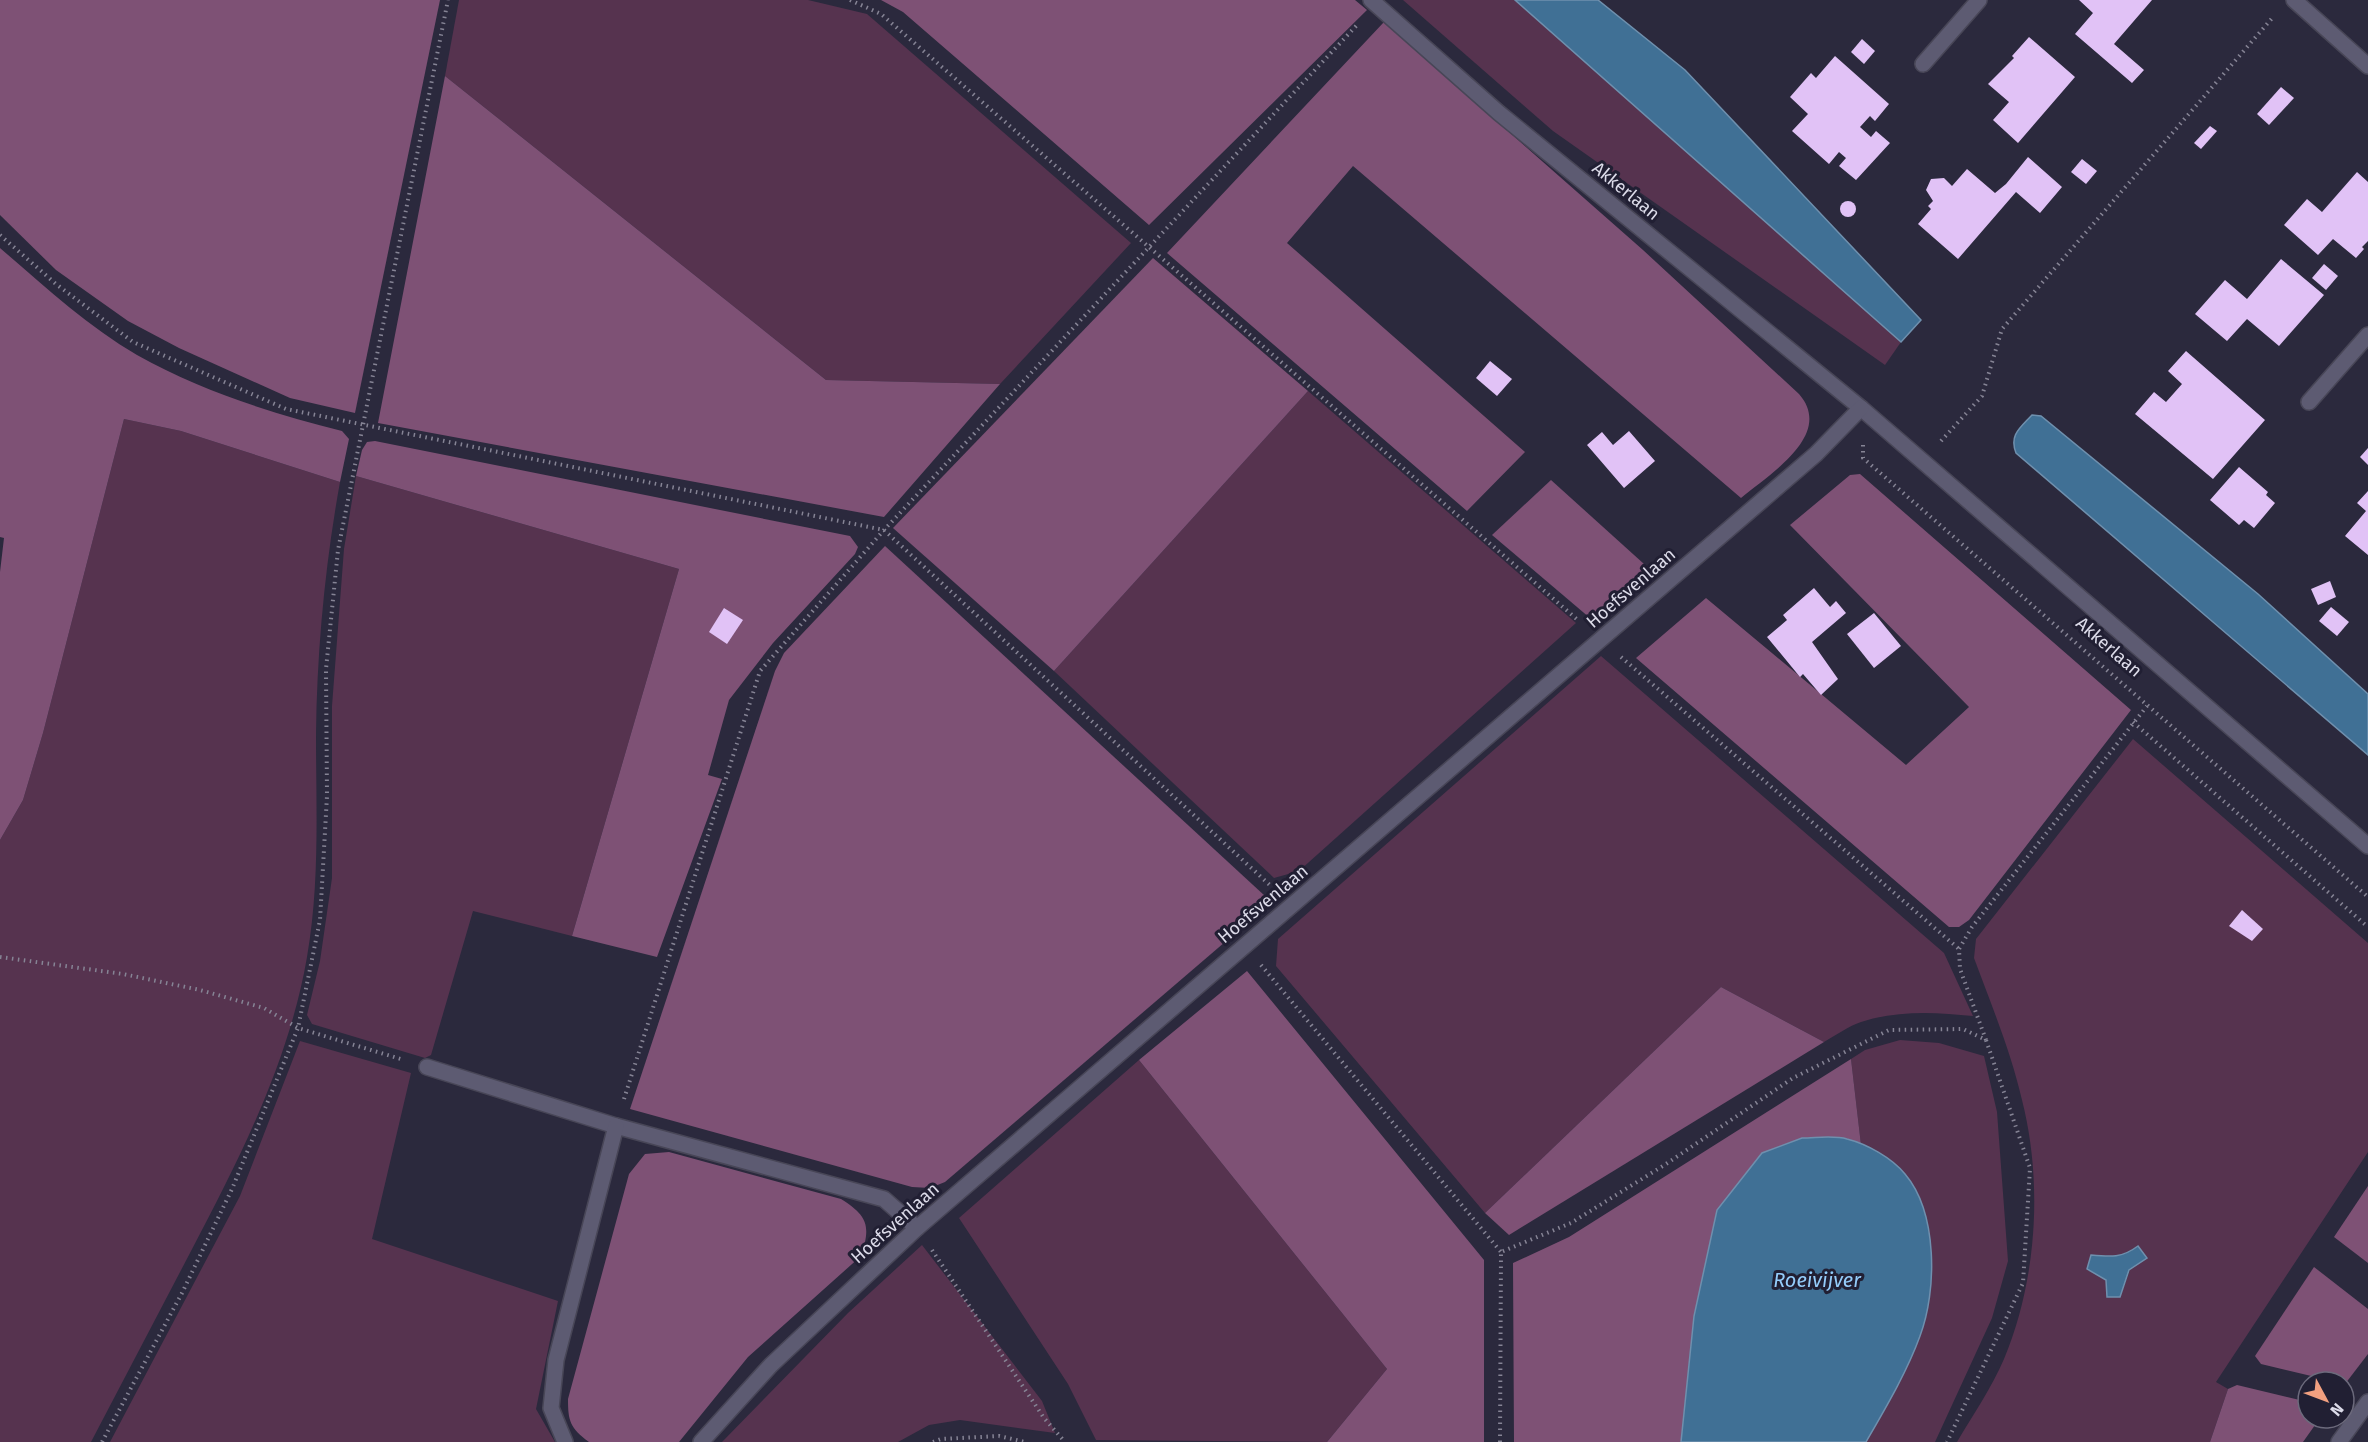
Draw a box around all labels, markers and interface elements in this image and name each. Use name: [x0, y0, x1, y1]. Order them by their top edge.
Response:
street label: Akkerlaan: [1588, 157, 1664, 225]
street label: Hoefsvenlaan: [1582, 543, 1680, 633]
street label: Akkerlaan: [2071, 612, 2147, 682]
street label: Hoefsvenlaan: [1213, 860, 1313, 948]
street label: Hoefsvenlaan: [846, 1178, 944, 1268]
water label: Roeivijver: [1773, 1268, 1862, 1292]
north arrow: [2296, 1370, 2356, 1430]
text: N: [2326, 1399, 2348, 1420]

